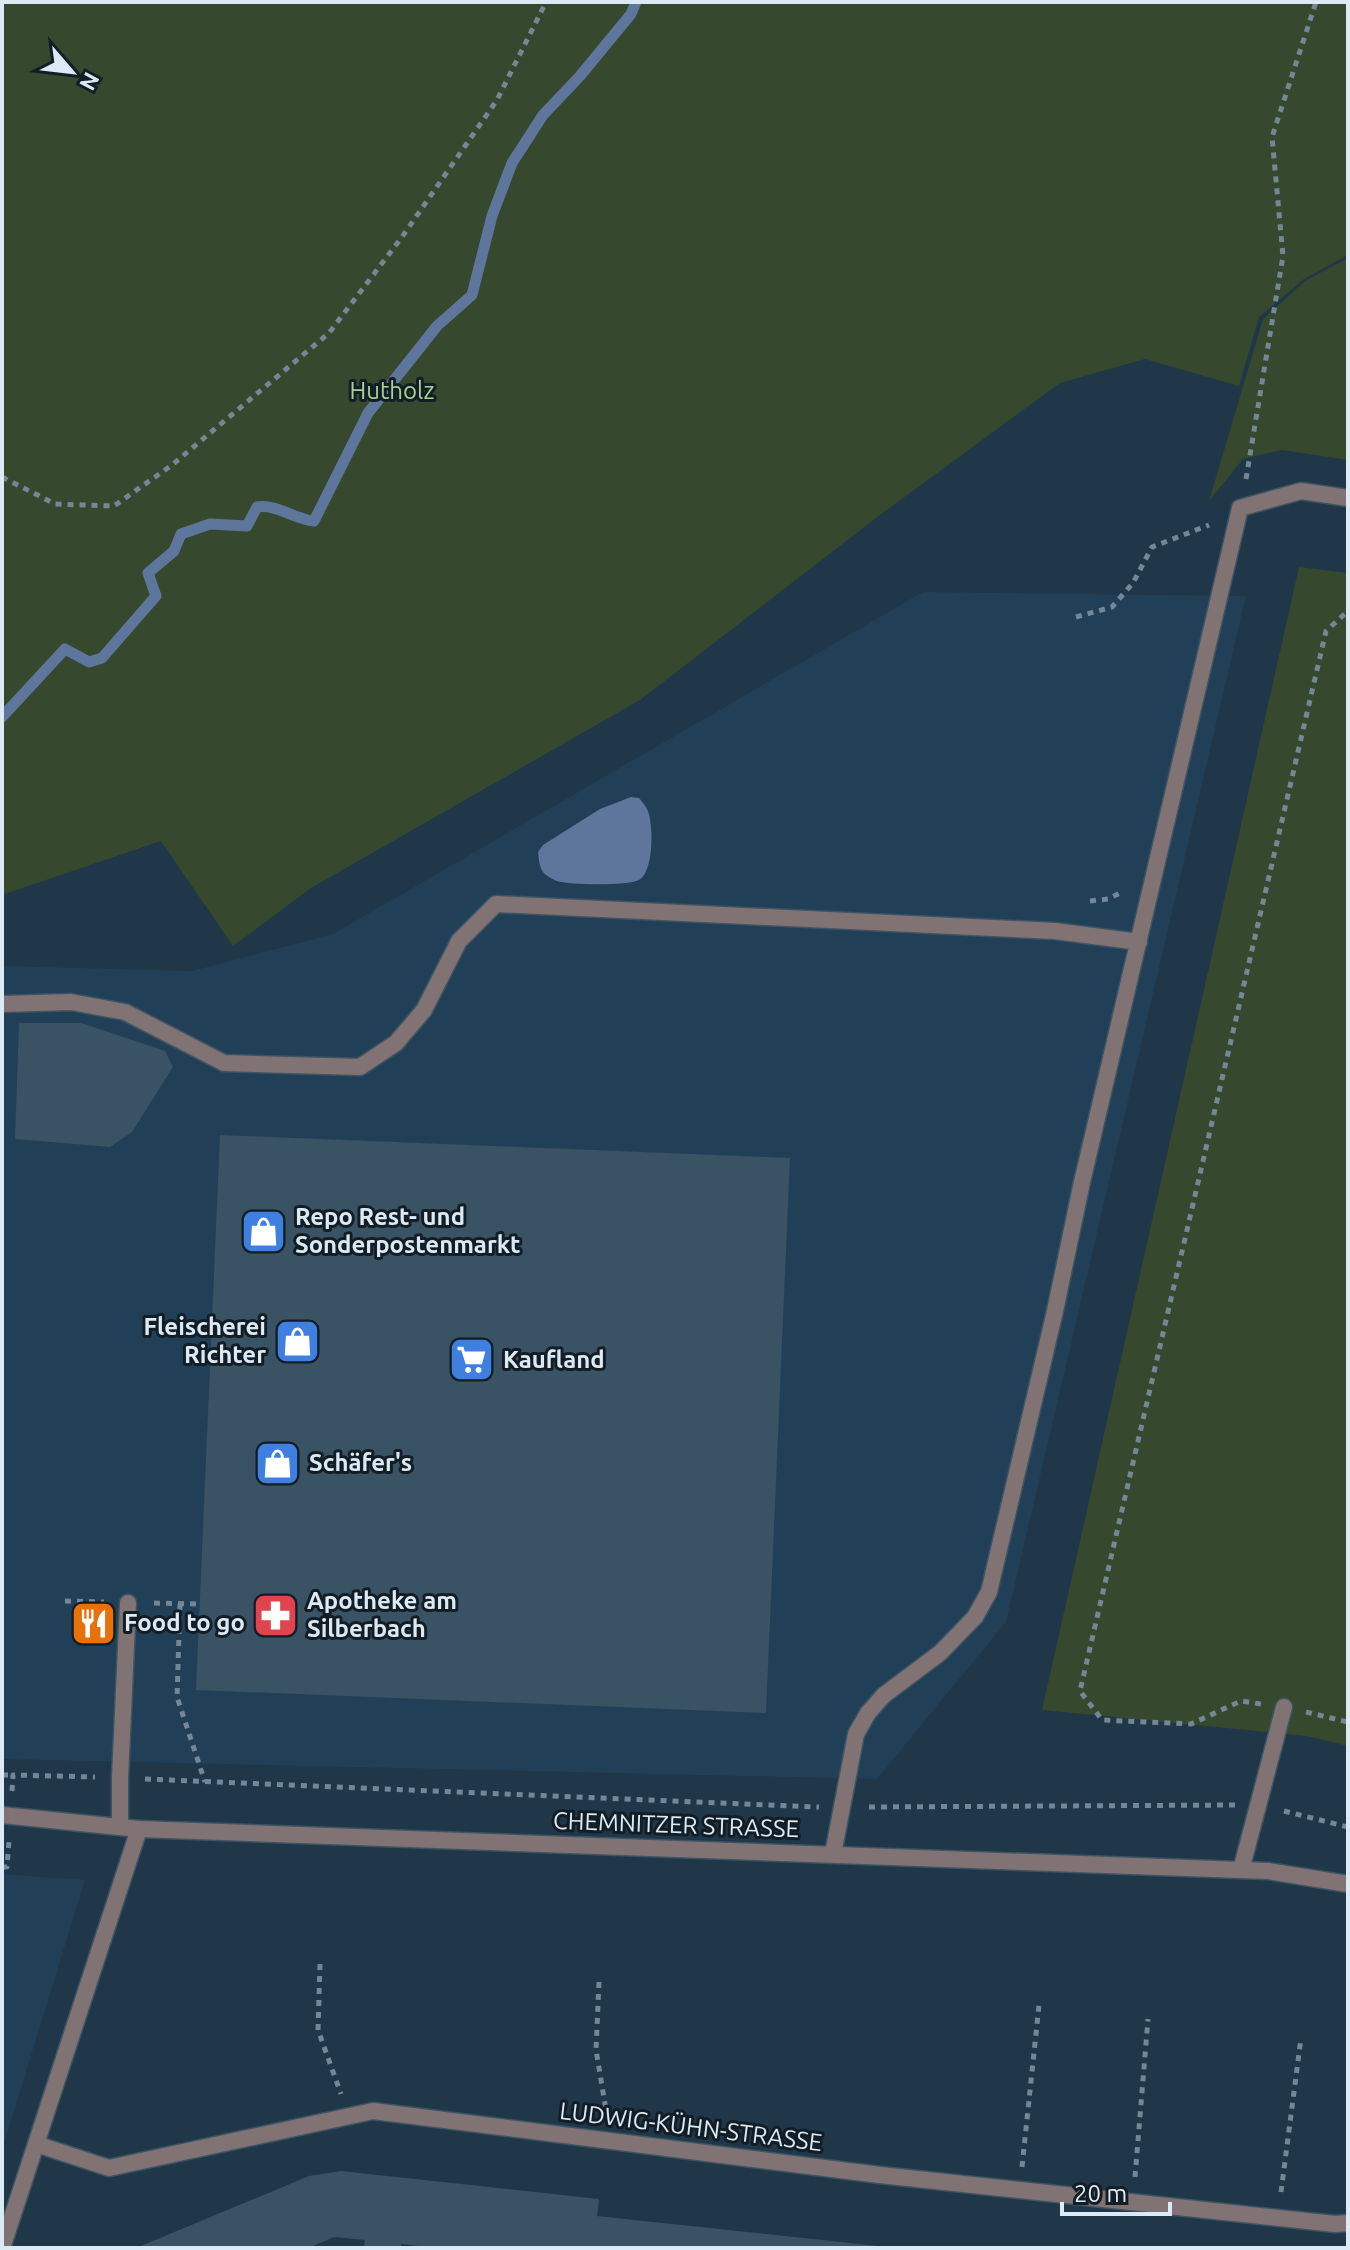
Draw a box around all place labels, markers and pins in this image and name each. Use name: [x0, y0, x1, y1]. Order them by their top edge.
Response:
place label: Repo Rest- und Sonderpostenmarkt: [295, 1203, 520, 1258]
shop icon: Repo Rest- und Sonderpostenmarkt: [240, 1207, 288, 1255]
place label: Fleischerei Richter: [144, 1313, 266, 1368]
shop icon: Fleischerei Richter: [273, 1317, 321, 1365]
supermarket icon: Kaufland: [448, 1336, 496, 1384]
place label: Kaufland: [503, 1346, 605, 1373]
shop icon: Schäfer's: [254, 1439, 302, 1487]
place label: Schäfer's: [309, 1449, 412, 1476]
place label: Apotheke am Silberbach: [307, 1587, 457, 1642]
pharmacy icon: Apotheke am Silberbach: [252, 1591, 300, 1639]
restaurant icon: Food to go: [69, 1599, 117, 1647]
place label: Food to go: [124, 1609, 245, 1636]

